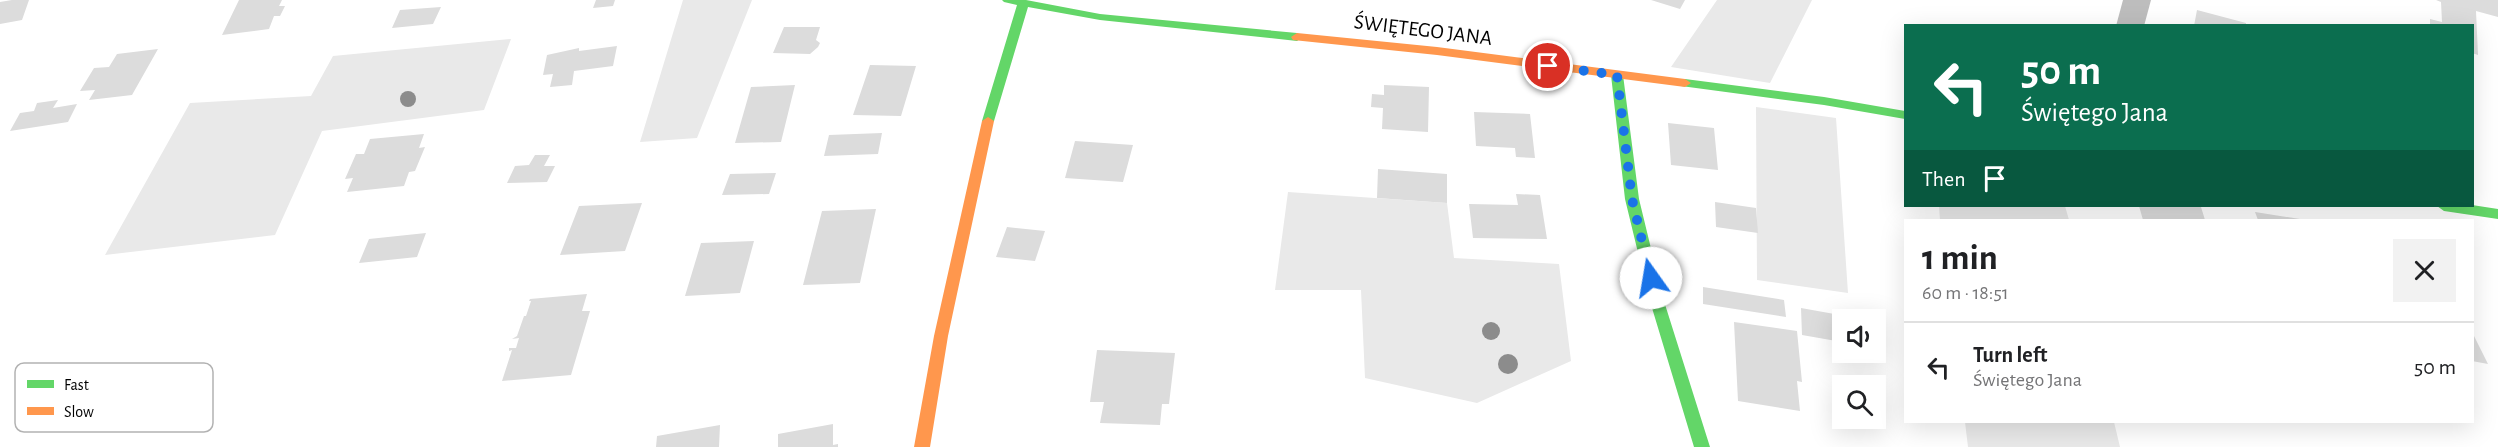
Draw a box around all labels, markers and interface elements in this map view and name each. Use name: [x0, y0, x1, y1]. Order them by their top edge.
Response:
street label: ŚWIĘTEGO JANA: [1353, 8, 1494, 49]
pin: [1522, 40, 1573, 91]
icon: left: [1922, 48, 2000, 126]
icon: arrive: [1531, 49, 1564, 82]
text: 50 m: [2021, 50, 2101, 92]
text: Świętego Jana: [2021, 99, 2168, 126]
icon: arrive: [1978, 162, 2011, 195]
text: Then: [1922, 168, 1966, 190]
button: close: [2393, 239, 2456, 302]
text: 1 min: [1922, 240, 1998, 276]
position arrow: [1619, 246, 1683, 310]
text: 60 m · 18:51: [1922, 283, 2009, 303]
map controls: [1832, 309, 1886, 429]
button: sound: [1832, 309, 1886, 363]
text: Turn left: [1973, 344, 2047, 366]
icon: left: [1922, 351, 1955, 384]
text: 50 m: [2414, 356, 2456, 378]
legend: [15, 363, 213, 432]
text: Świętego Jana: [1973, 370, 2082, 390]
button: search: [1832, 375, 1886, 429]
text: Fast: [64, 377, 89, 393]
text: Slow: [64, 404, 94, 420]

